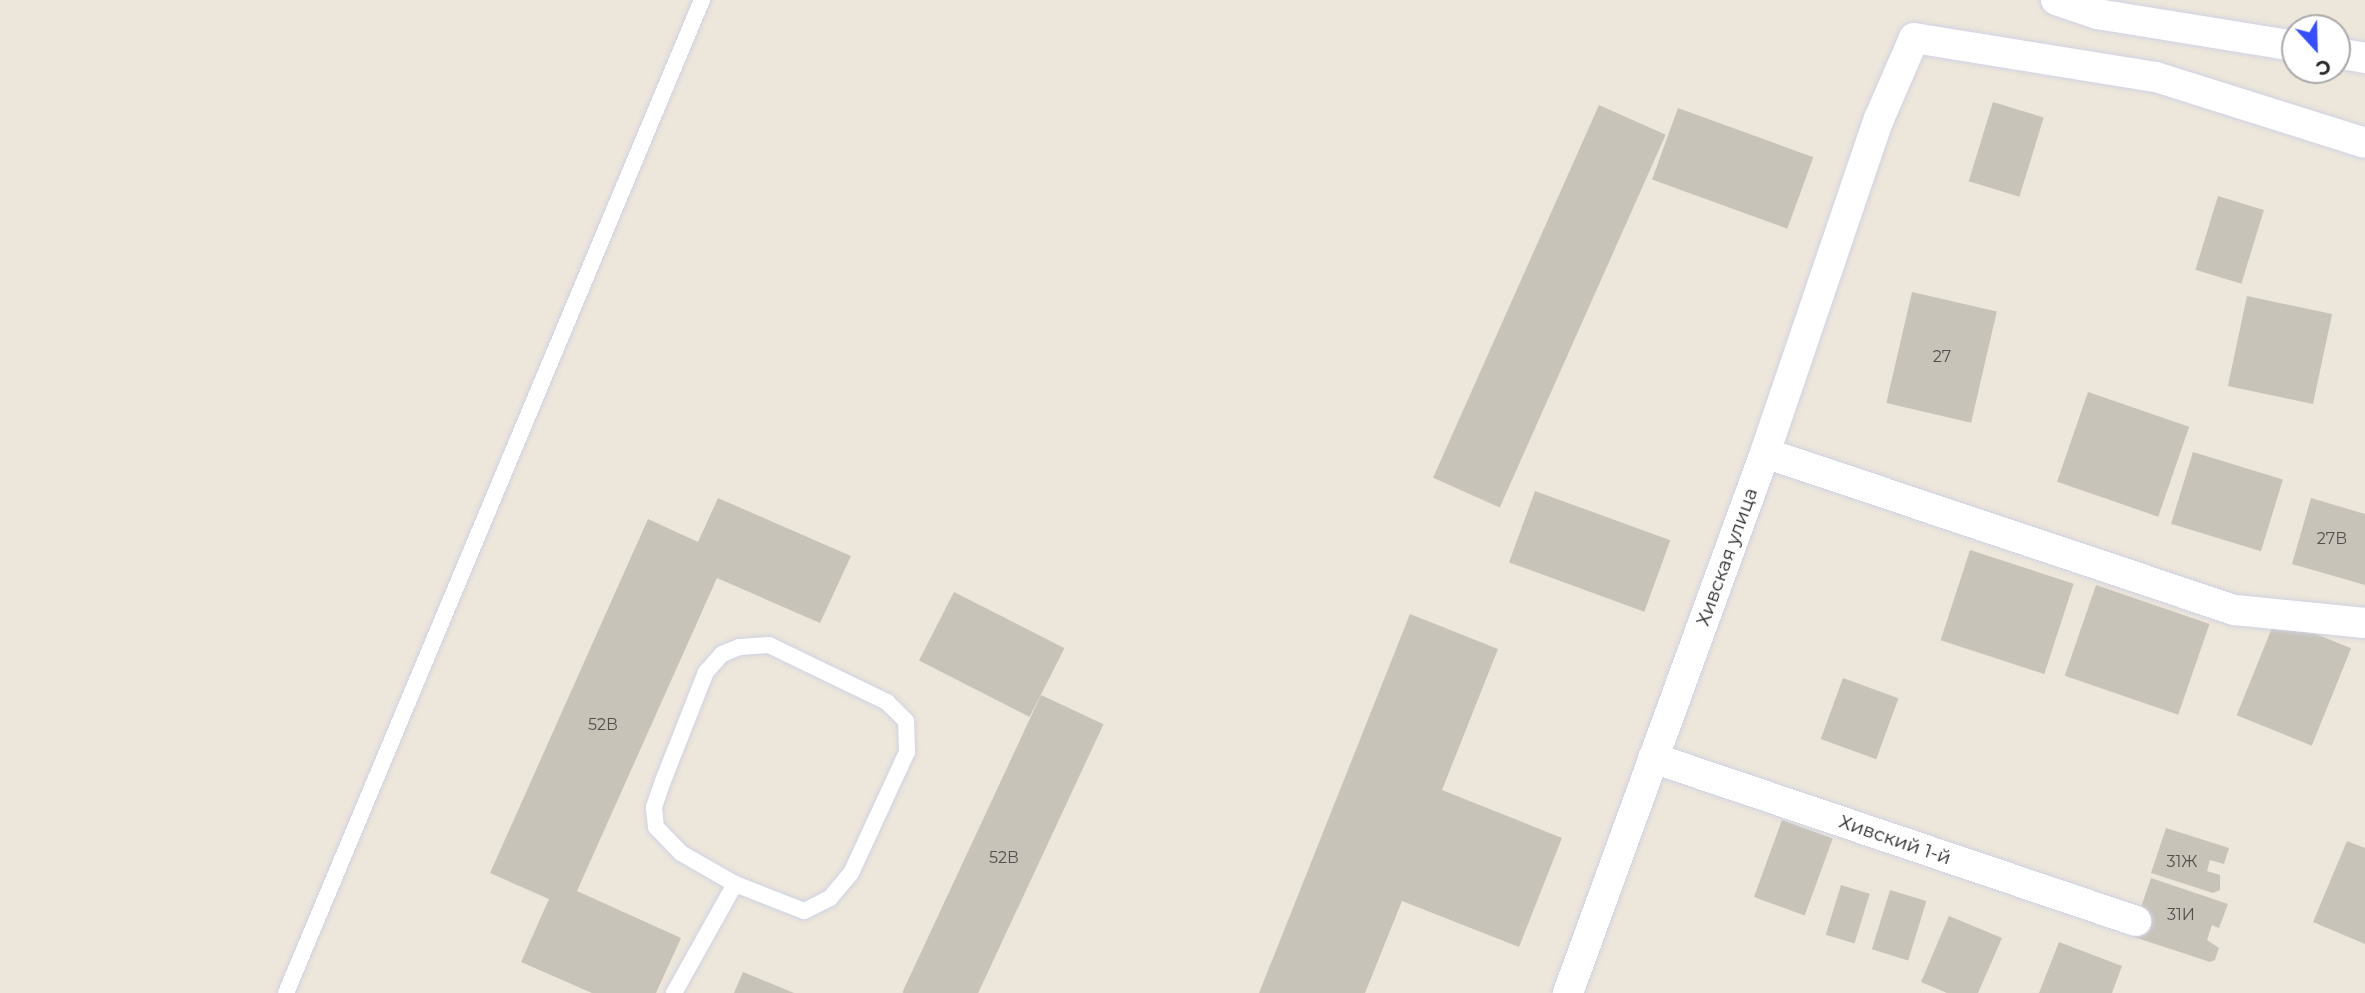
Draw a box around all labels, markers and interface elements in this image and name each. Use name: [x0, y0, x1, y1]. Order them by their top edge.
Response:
north arrow: [2281, 14, 2351, 84]
text: С: [2313, 54, 2334, 80]
house number: 27: [1933, 347, 1951, 367]
street label: Хивская улица: [1691, 485, 1763, 629]
house number: 27В: [2317, 529, 2347, 549]
house number: 52В: [588, 715, 618, 735]
street label: Хивский 1-й: [1836, 810, 1954, 870]
house number: 52В: [989, 848, 1019, 868]
house number: 31Ж: [2167, 852, 2197, 872]
house number: 31И: [2167, 905, 2195, 925]

